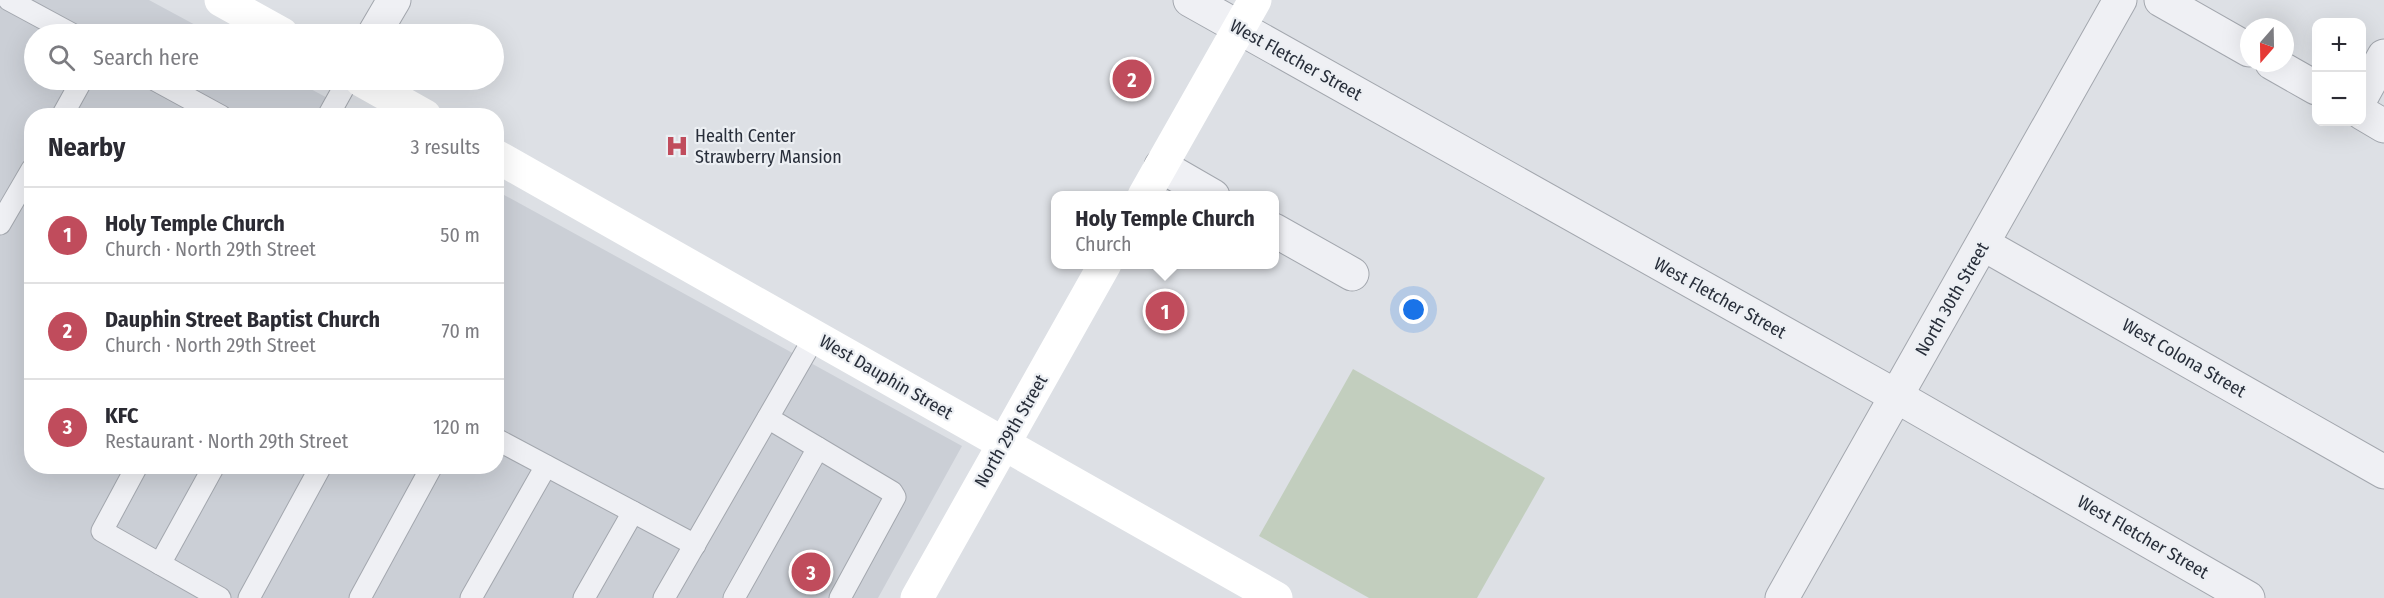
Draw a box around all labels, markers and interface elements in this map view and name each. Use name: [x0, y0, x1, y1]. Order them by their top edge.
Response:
street label: West Fletcher Street: [1226, 15, 1366, 105]
north arrow: [2240, 18, 2294, 72]
map controls: [2312, 18, 2366, 126]
button: +: [2312, 18, 2366, 72]
search box: [24, 24, 504, 90]
icon: search: [45, 41, 78, 74]
text: Search here: [93, 44, 199, 71]
pin: 2: [1112, 56, 1152, 101]
button: −: [2312, 72, 2366, 126]
place label: Health Center Strawberry Mansion: [695, 125, 842, 168]
text: Nearby: [48, 132, 125, 163]
hospital icon: Health Center Strawberry Mansion: [664, 133, 690, 159]
text: 3 results: [411, 135, 480, 159]
popup: [1051, 191, 1279, 269]
text: Holy Temple Church: [1075, 205, 1255, 232]
text: Holy Temple Church: [105, 210, 285, 237]
text: 1: [63, 223, 72, 247]
text: 50 m: [440, 223, 480, 247]
text: Church: [1075, 232, 1132, 256]
text: Church · North 29th Street: [105, 237, 316, 261]
street label: North 30th Street: [1911, 238, 1993, 360]
street label: West Fletcher Street: [1650, 253, 1790, 343]
pin: 1: [1146, 288, 1184, 334]
your location: [1399, 295, 1428, 324]
text: Dauphin Street Baptist Church: [105, 306, 380, 333]
street label: West Colona Street: [2118, 314, 2250, 402]
text: 2: [63, 319, 72, 343]
text: 70 m: [442, 319, 480, 343]
street label: West Dauphin Street: [816, 330, 957, 424]
text: Church · North 29th Street: [105, 333, 316, 357]
street label: North 29th Street: [970, 371, 1052, 491]
text: KFC: [105, 402, 139, 429]
text: 3: [63, 415, 72, 439]
text: 120 m: [433, 415, 480, 439]
text: Restaurant · North 29th Street: [105, 429, 348, 453]
street label: West Fletcher Street: [2074, 491, 2213, 584]
pin: 3: [792, 550, 830, 594]

